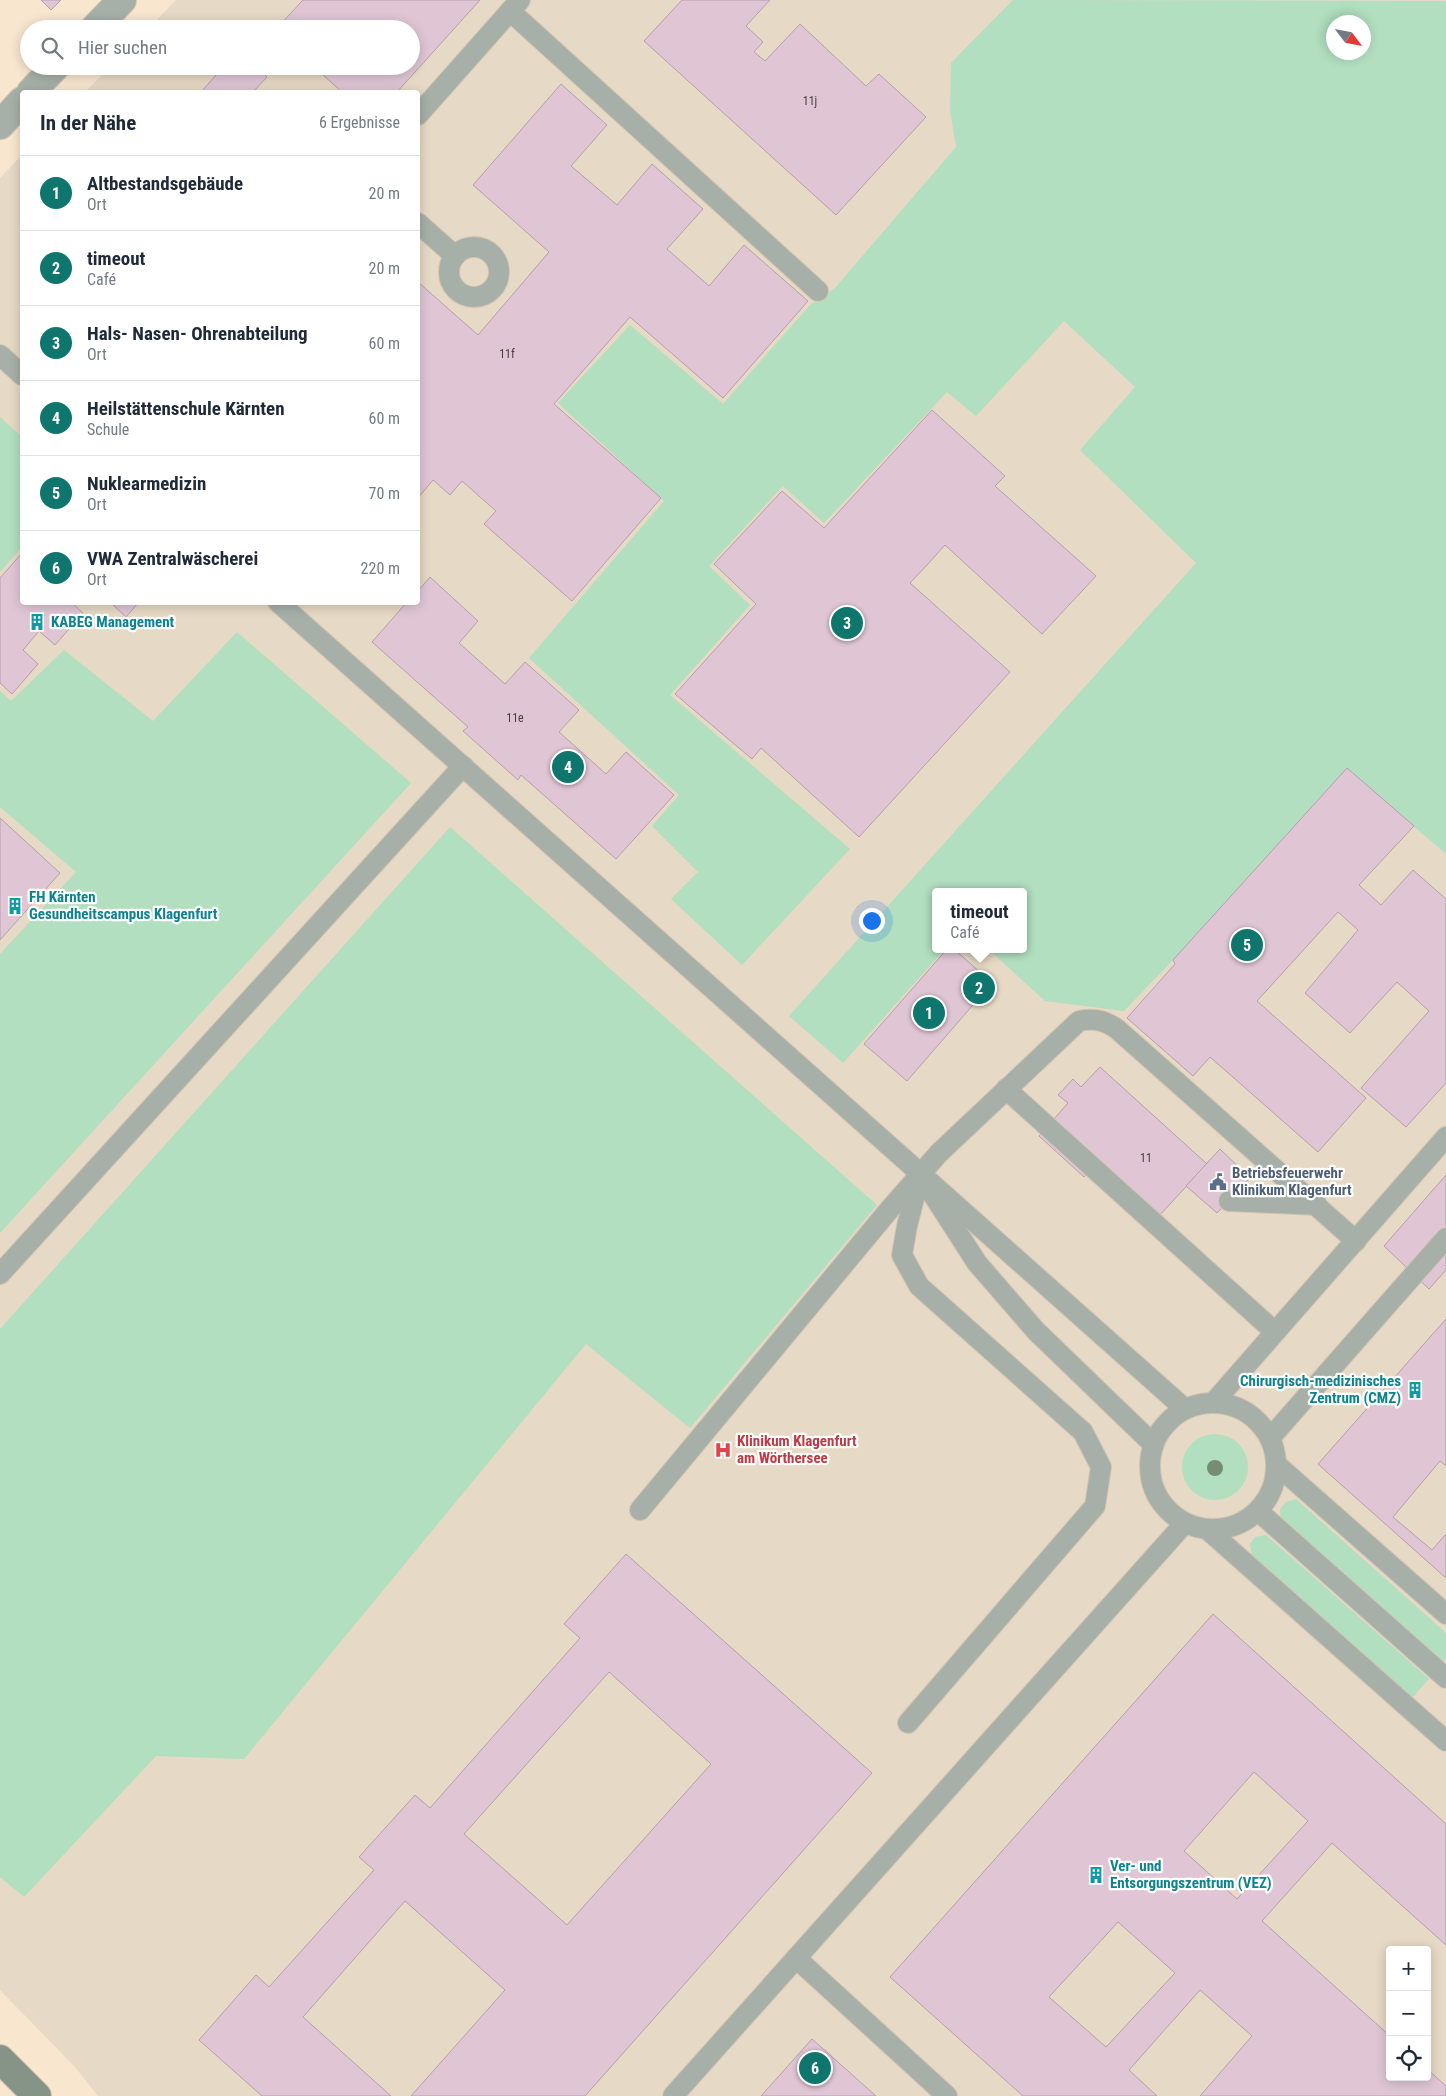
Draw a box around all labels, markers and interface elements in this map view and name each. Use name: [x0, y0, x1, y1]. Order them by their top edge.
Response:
north arrow: [1326, 15, 1371, 60]
search box: [20, 20, 420, 75]
icon: search: [38, 34, 66, 62]
text: Hier suchen: [78, 36, 167, 59]
house number: 11j: [803, 94, 817, 108]
text: In der Nähe: [40, 111, 136, 135]
text: 6 Ergebnisse: [319, 113, 400, 132]
text: Altbestandsgebäude: [87, 172, 243, 195]
text: 1: [52, 184, 60, 203]
text: 20 m: [368, 184, 400, 203]
text: Ort: [87, 195, 107, 214]
text: timeout: [87, 247, 145, 270]
text: 2: [52, 259, 60, 278]
text: 20 m: [368, 259, 400, 278]
text: Café: [87, 270, 116, 289]
text: Hals- Nasen- Ohrenabteilung: [87, 322, 308, 345]
text: 3: [52, 334, 60, 353]
text: 60 m: [368, 334, 400, 353]
text: Ort: [87, 345, 107, 364]
house number: 11f: [499, 347, 515, 361]
text: Heilstättenschule Kärnten: [87, 397, 285, 420]
text: 4: [52, 409, 60, 428]
text: 60 m: [368, 409, 400, 428]
text: Schule: [87, 420, 129, 439]
text: Nuklearmedizin: [87, 472, 206, 495]
text: 5: [52, 484, 60, 503]
text: 70 m: [368, 484, 400, 503]
text: Ort: [87, 495, 107, 514]
text: VWA Zentralwäscherei: [87, 547, 258, 570]
text: 6: [52, 559, 60, 578]
text: 220 m: [361, 559, 400, 578]
text: Ort: [87, 570, 107, 589]
pin: 3: [831, 604, 863, 642]
building icon: KABEG Management: [27, 612, 47, 632]
place label: KABEG Management: [51, 613, 175, 631]
house number: 11e: [506, 711, 524, 725]
pin: 4: [552, 748, 584, 786]
place label: FH Kärnten Gesundheitscampus Klagenfurt: [29, 888, 218, 923]
popup: [932, 888, 1027, 953]
building icon: FH Kärnten Gesundheitscampus Klagenfurt: [5, 896, 25, 916]
text: timeout: [950, 900, 1009, 923]
your location: [859, 908, 885, 934]
text: Café: [950, 923, 979, 942]
pin: 5: [1231, 926, 1263, 964]
pin: 2: [963, 969, 995, 1007]
pin: 1: [913, 994, 945, 1032]
house number: 11: [1140, 1151, 1152, 1165]
place label: Betriebsfeuerwehr Klinikum Klagenfurt: [1232, 1164, 1352, 1199]
public building icon: Betriebsfeuerwehr Klinikum Klagenfurt: [1208, 1172, 1228, 1192]
place label: Chirurgisch-medizinisches Zentrum (CMZ): [1240, 1372, 1401, 1407]
building icon: Chirurgisch-medizinisches Zentrum (CMZ): [1405, 1380, 1425, 1400]
place label: Klinikum Klagenfurt am Wörthersee: [737, 1432, 857, 1467]
hospital icon: Klinikum Klagenfurt am Wörthersee: [713, 1440, 733, 1460]
place label: Ver- und Entsorgungszentrum (VEZ): [1110, 1857, 1272, 1892]
building icon: Ver- und Entsorgungszentrum (VEZ): [1086, 1865, 1106, 1885]
map controls: [1386, 1946, 1431, 2081]
button: +: [1386, 1946, 1431, 1991]
button: −: [1386, 1991, 1431, 2036]
button: locate: [1386, 2036, 1431, 2081]
pin: 6: [799, 2049, 831, 2087]

